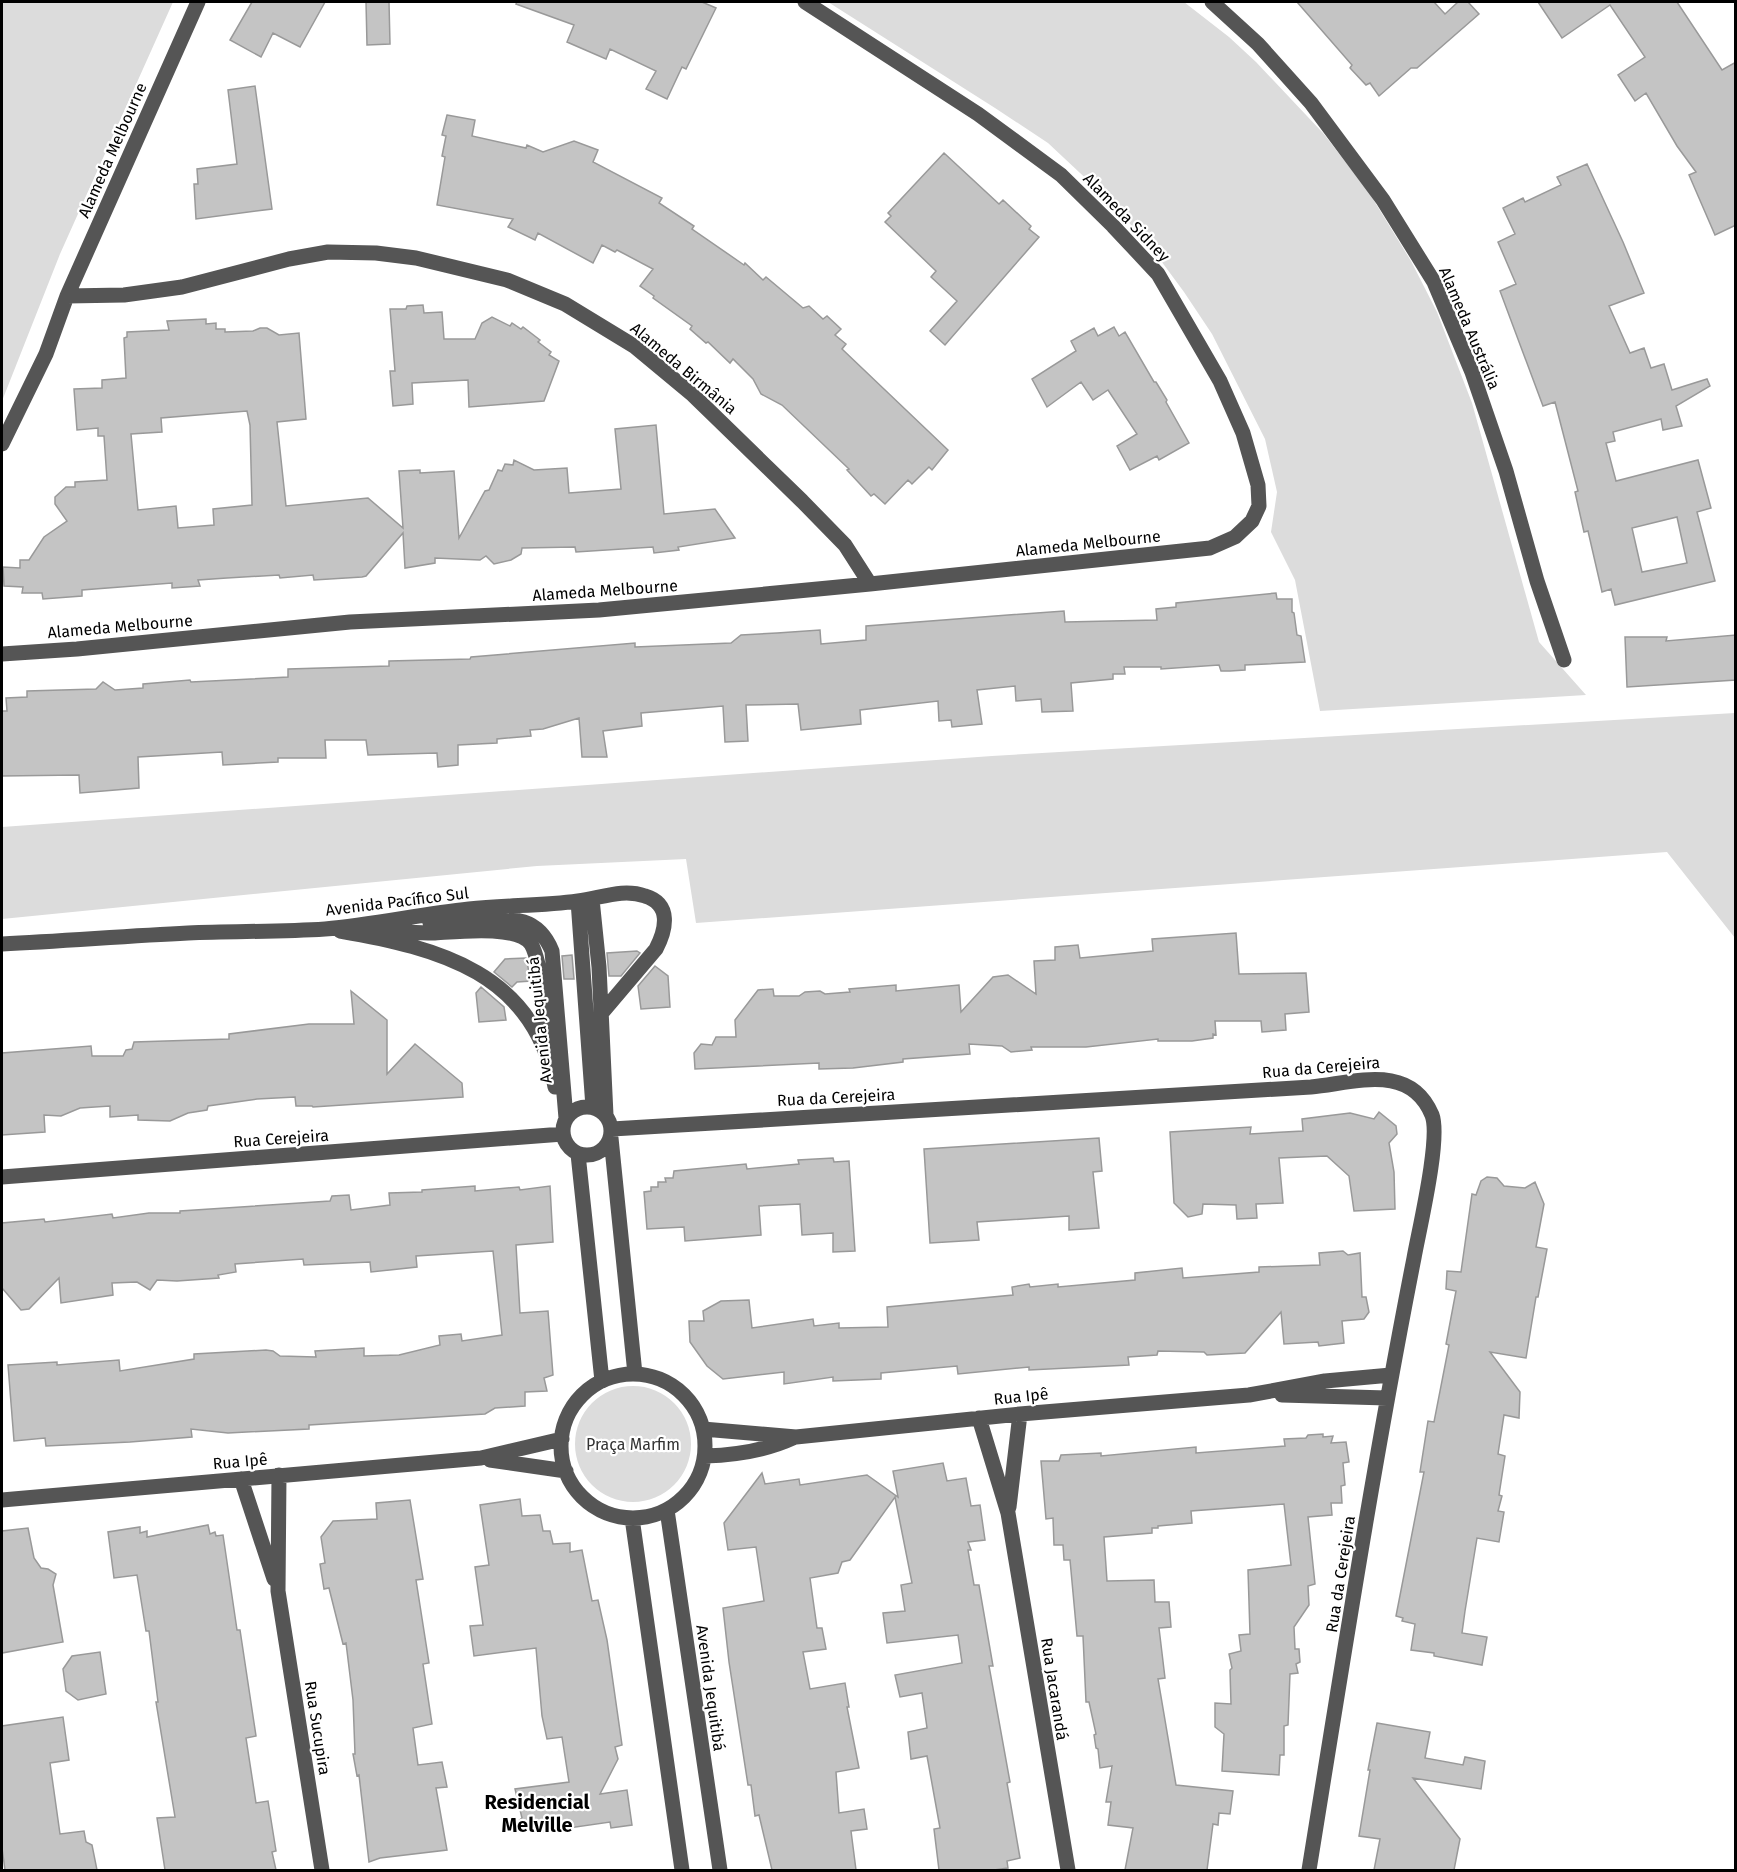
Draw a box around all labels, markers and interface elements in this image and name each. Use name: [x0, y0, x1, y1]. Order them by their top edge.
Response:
street label: Alameda Melbourne: [74, 80, 151, 221]
street label: Alameda Sidney: [1079, 169, 1174, 266]
street label: Alameda Austrália: [1435, 264, 1504, 392]
street label: Alameda Birmânia: [627, 318, 741, 418]
street label: Alameda Melbourne: [1015, 526, 1162, 561]
street label: Alameda Melbourne: [532, 576, 678, 605]
street label: Alameda Melbourne: [47, 611, 193, 642]
street label: Avenida Pacífico Sul: [324, 883, 470, 920]
street label: Avenida Jequitibá: [523, 956, 556, 1084]
street label: Rua da Cerejeira: [1261, 1053, 1381, 1082]
street label: Rua da Cerejeira: [776, 1085, 896, 1110]
street label: Rua Cerejeira: [233, 1126, 329, 1151]
street label: Rua Ipê: [993, 1384, 1049, 1409]
park label: Praça Marfim: [586, 1435, 680, 1455]
street label: Rua Ipê: [212, 1450, 268, 1473]
street label: Rua da Cerejeira: [1322, 1514, 1359, 1634]
street label: Avenida Jequitibá: [692, 1624, 729, 1752]
street label: Rua Jacarandá: [1037, 1636, 1072, 1742]
street label: Rua Sucupira: [301, 1680, 334, 1777]
district label: Residencial Melville: [485, 1790, 589, 1837]

